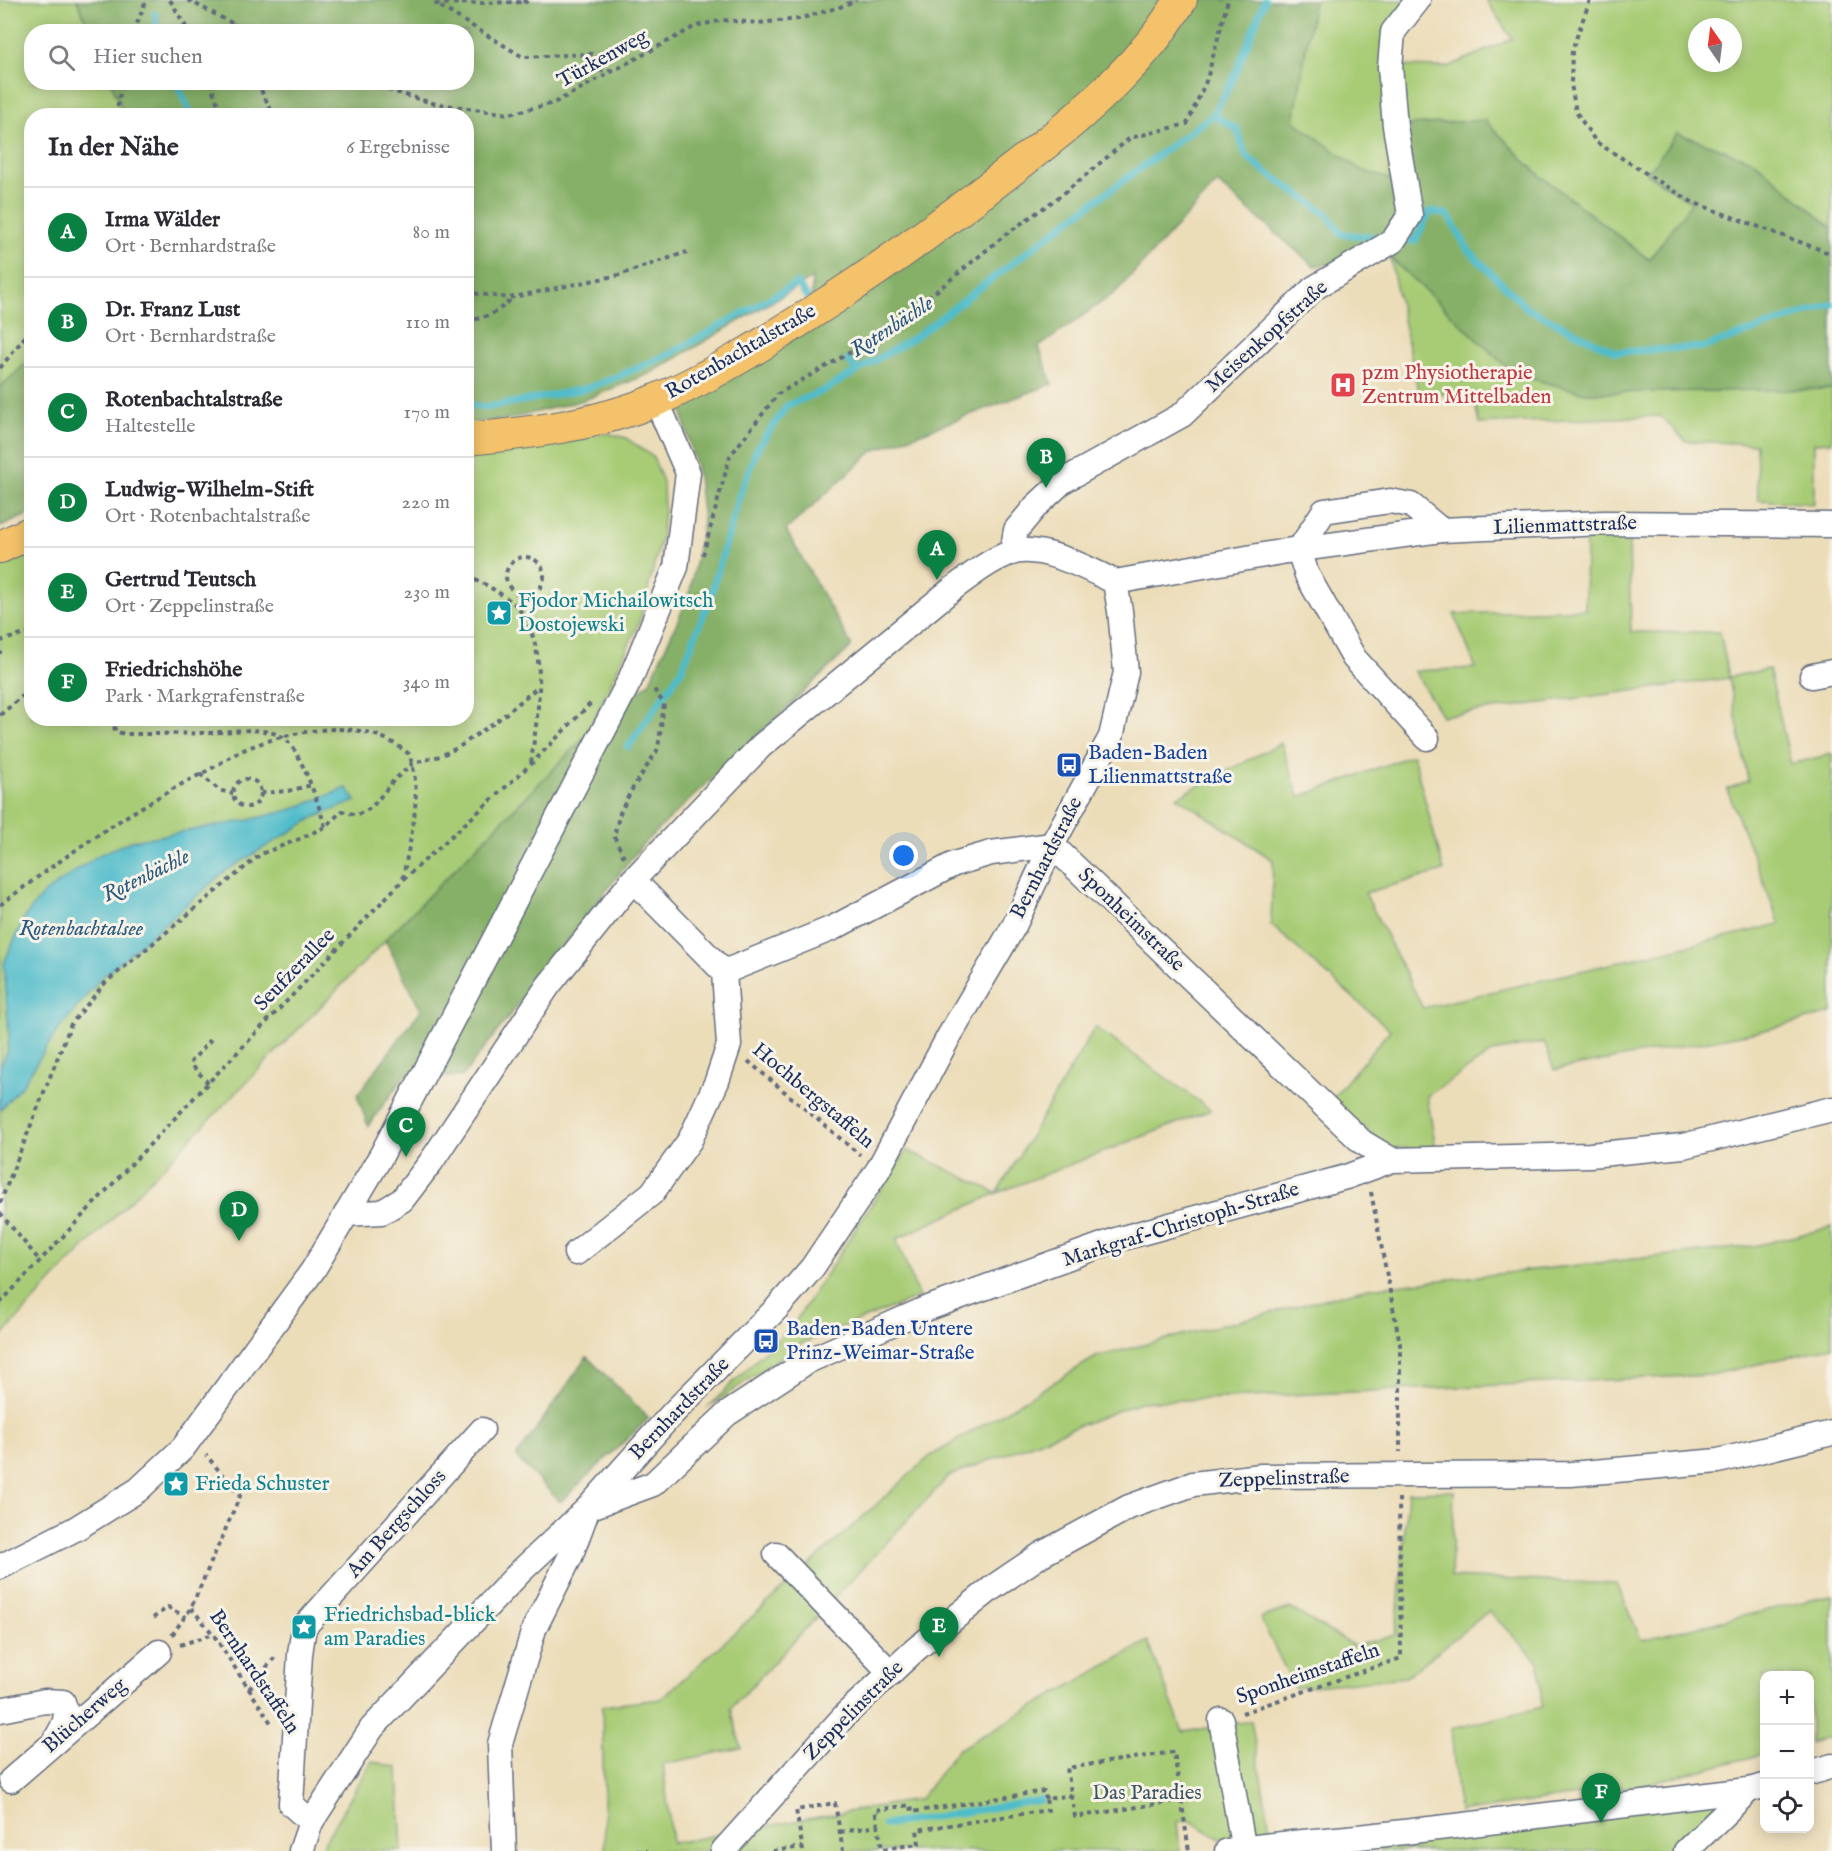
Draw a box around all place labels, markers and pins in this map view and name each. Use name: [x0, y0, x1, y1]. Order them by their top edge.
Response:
place label: pzm Physiotherapie Zentrum Mittelbaden: [1362, 360, 1552, 411]
hospital icon: pzm Physiotherapie Zentrum Mittelbaden: [1328, 370, 1358, 400]
pin: B: [1026, 438, 1066, 488]
pin: A: [918, 530, 956, 580]
place label: Fjodor Michailowitsch Dostojewski: [518, 588, 713, 639]
place icon: Fjodor Michailowitsch Dostojewski: [484, 598, 514, 628]
place label: Baden-Baden Lilienmattstraße: [1088, 740, 1233, 791]
bus stop icon: Baden-Baden Lilienmattstraße: [1054, 750, 1084, 780]
pin: C: [386, 1108, 426, 1157]
pin: D: [220, 1192, 258, 1241]
place label: Baden-Baden Untere Prinz-Weimar-Straße: [786, 1316, 975, 1367]
bus stop icon: Baden-Baden Untere Prinz-Weimar-Straße: [751, 1326, 781, 1356]
place icon: Frieda Schuster: [161, 1469, 191, 1499]
place label: Frieda Schuster: [195, 1471, 330, 1498]
place label: Friedrichsbad-blick am Paradies: [324, 1602, 497, 1653]
pin: E: [920, 1608, 958, 1657]
place icon: Friedrichsbad-blick am Paradies: [289, 1612, 319, 1642]
pin: F: [1582, 1774, 1620, 1823]

